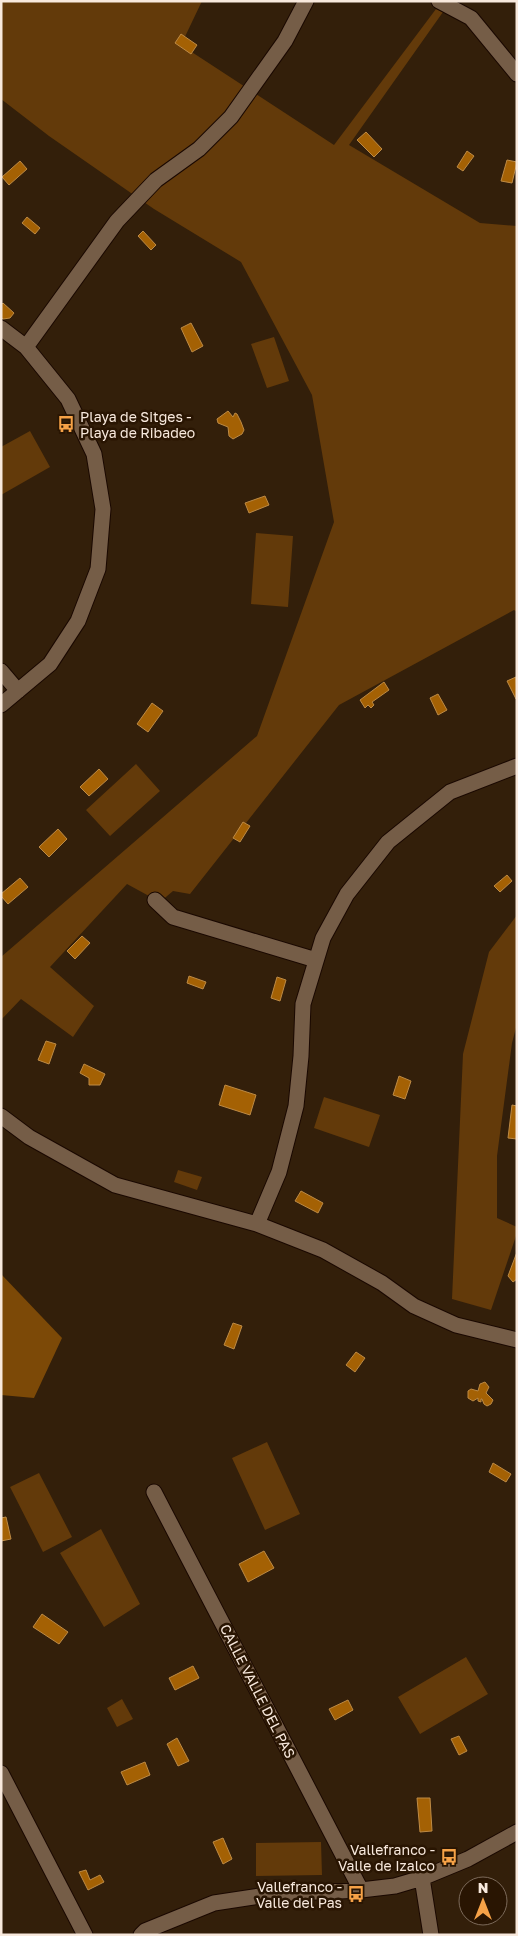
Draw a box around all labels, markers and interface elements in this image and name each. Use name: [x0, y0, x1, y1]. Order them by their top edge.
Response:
place label: Playa de Sitges - Playa de Ribadeo: [80, 408, 195, 441]
bus stop icon: Playa de Sitges - Playa de Ribadeo: [56, 414, 76, 434]
street label: CALLE VALLE DEL PAS: [217, 1621, 299, 1761]
place label: Vallefranco - Valle de Izalco: [338, 1841, 435, 1874]
bus stop icon: Vallefranco - Valle de Izalco: [439, 1847, 459, 1867]
north arrow: [458, 1876, 508, 1926]
place label: Vallefranco - Valle del Pas: [256, 1878, 342, 1911]
text: N: [478, 1879, 488, 1896]
bus stop icon: Vallefranco - Valle del Pas: [346, 1884, 366, 1904]

